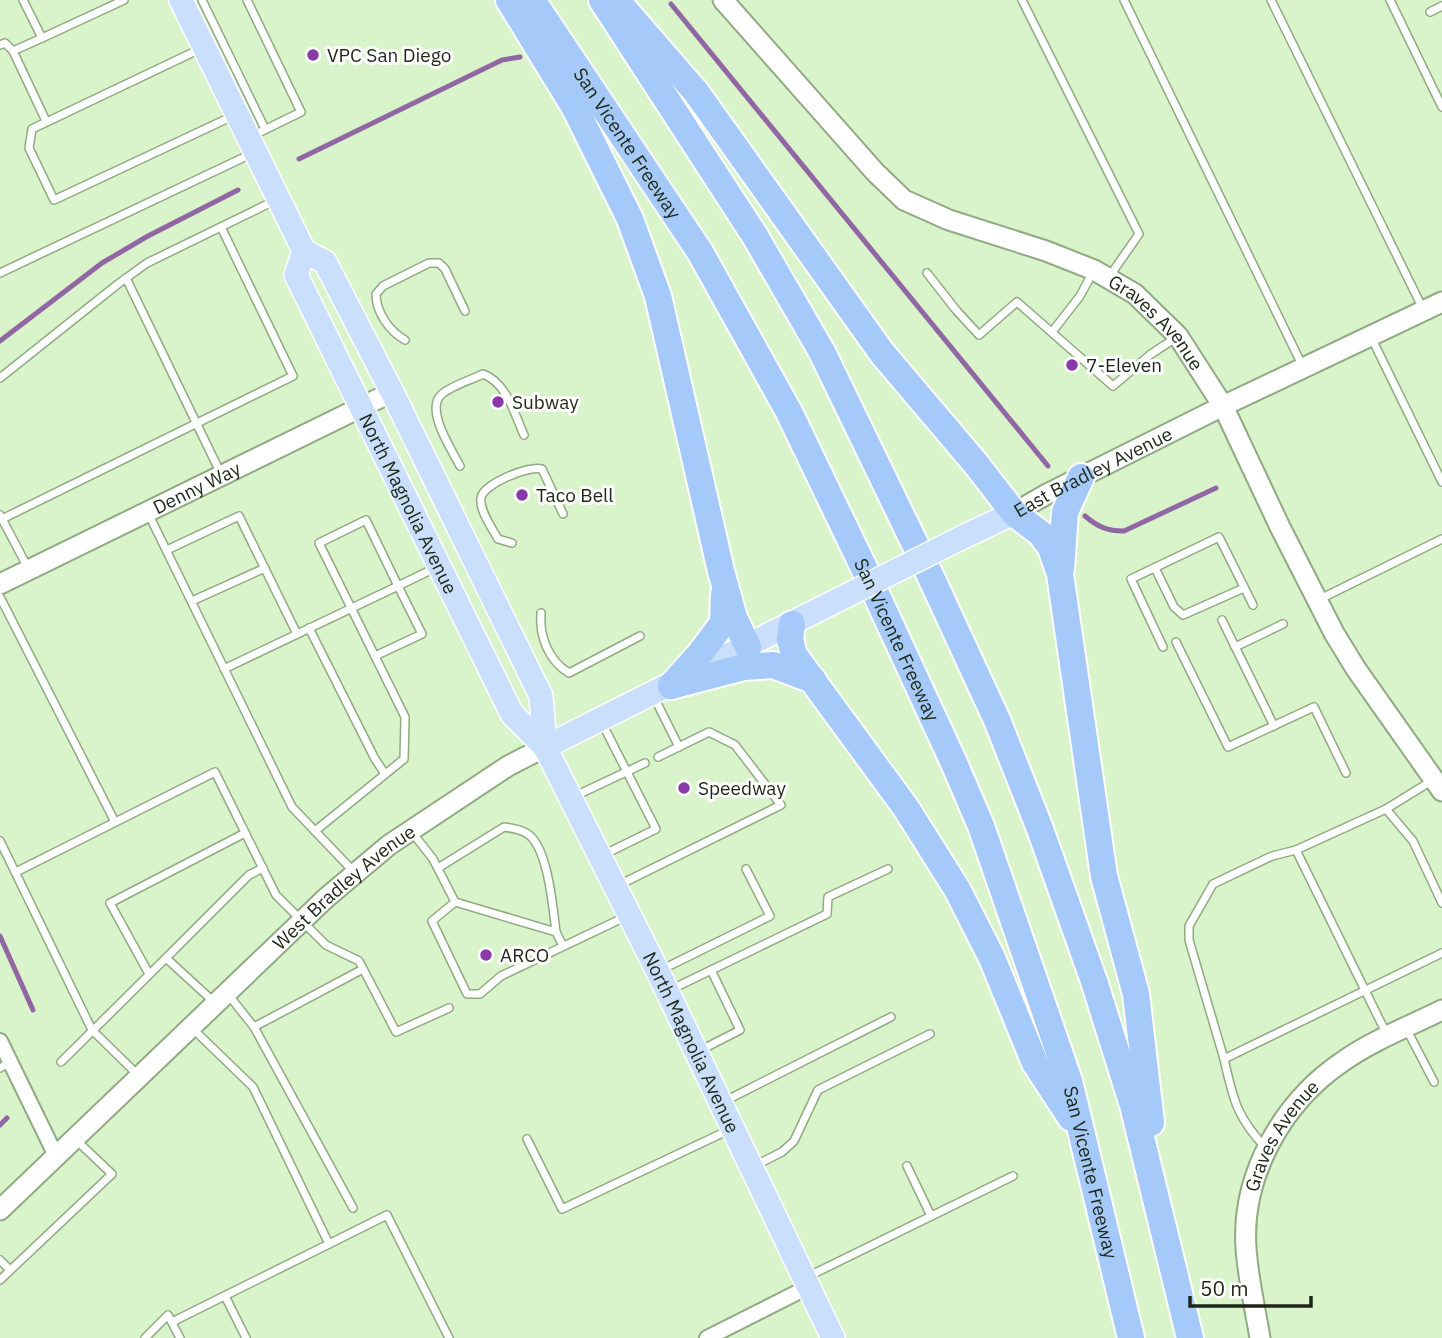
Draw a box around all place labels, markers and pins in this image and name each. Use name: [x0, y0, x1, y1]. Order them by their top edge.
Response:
place label: VPC San Diego: [327, 43, 451, 67]
marker: VPC San Diego: [305, 47, 321, 63]
place label: 7-Eleven: [1086, 353, 1162, 377]
marker: 7-Eleven: [1064, 357, 1080, 373]
place label: Subway: [512, 390, 579, 414]
marker: Subway: [490, 394, 506, 410]
place label: Taco Bell: [536, 483, 613, 507]
marker: Taco Bell: [514, 487, 530, 503]
place label: Speedway: [698, 776, 786, 800]
marker: Speedway: [676, 780, 692, 796]
place label: ARCO: [500, 943, 549, 967]
marker: ARCO: [478, 947, 494, 963]

